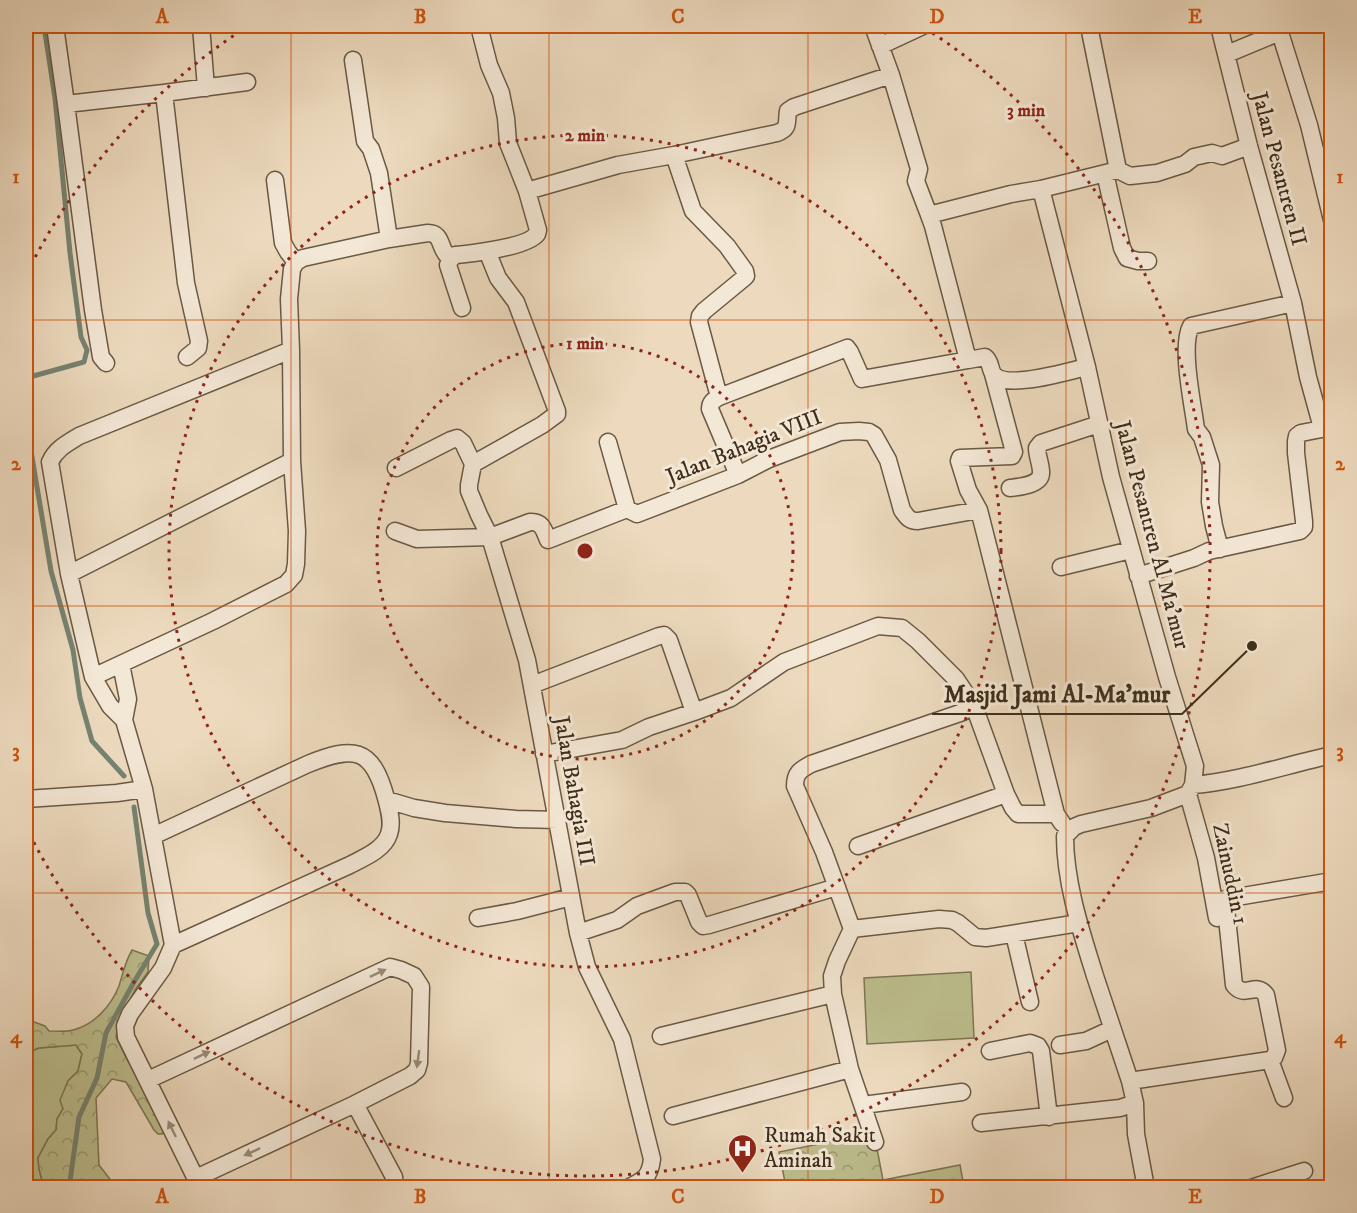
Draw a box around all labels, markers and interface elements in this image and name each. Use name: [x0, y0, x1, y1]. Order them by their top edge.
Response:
text: A: [155, 5, 170, 30]
text: B: [414, 5, 426, 30]
text: C: [671, 5, 685, 30]
text: D: [930, 5, 945, 30]
text: E: [1188, 5, 1202, 30]
street label: Jalan Pesantren II: [1245, 87, 1313, 249]
text: 3 min: [1007, 100, 1046, 122]
text: 2 min: [565, 125, 606, 147]
text: 1: [12, 165, 20, 190]
text: 1: [1336, 165, 1344, 190]
text: 1 min: [566, 333, 605, 355]
street label: Jalan Bahagia VIII: [660, 403, 826, 491]
street label: Jalan Pesantren Al Ma'mur: [1108, 416, 1196, 653]
text: 2: [11, 452, 22, 477]
text: 2: [1335, 452, 1346, 477]
centre of rings: [575, 541, 595, 561]
callout: Masjid Jami Al-Ma'mur: [932, 672, 1182, 714]
text: Masjid Jami Al-Ma'mur: [944, 680, 1171, 710]
street label: Jalan Bahagia III: [547, 712, 600, 868]
text: 3: [12, 739, 20, 764]
text: 3: [1336, 739, 1344, 764]
street label: Zainuddin 1: [1206, 821, 1254, 927]
one-way arrow: [370, 968, 387, 977]
text: 4: [10, 1025, 23, 1050]
text: 4: [1334, 1025, 1347, 1050]
one-way arrow: [414, 1050, 423, 1069]
one-way arrow: [193, 1051, 210, 1060]
one-way arrow: [168, 1120, 177, 1137]
place label: Rumah Sakit Aminah: [764, 1122, 876, 1174]
hospital icon: Rumah Sakit Aminah: [727, 1132, 759, 1174]
one-way arrow: [244, 1147, 261, 1156]
text: A: [155, 1185, 170, 1210]
text: B: [414, 1185, 426, 1210]
text: C: [671, 1185, 685, 1210]
text: D: [930, 1185, 945, 1210]
text: E: [1188, 1185, 1202, 1210]

